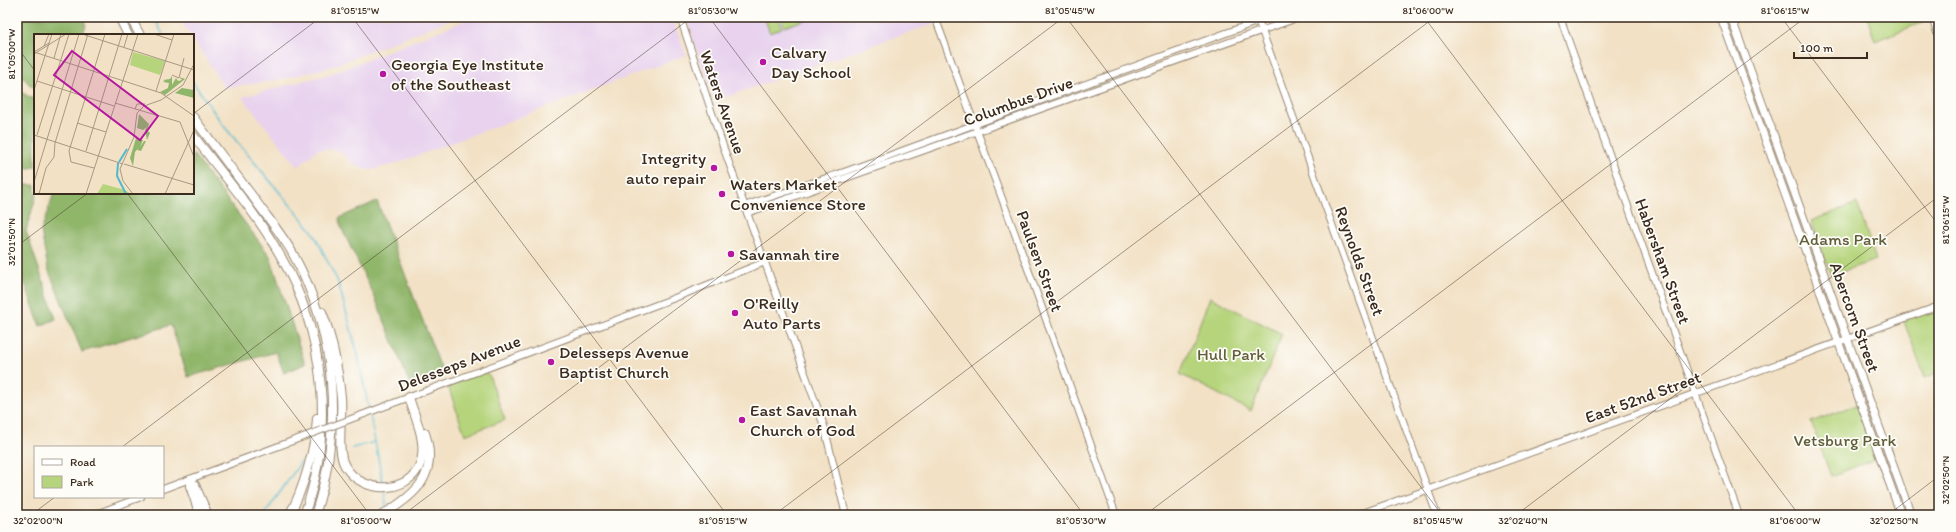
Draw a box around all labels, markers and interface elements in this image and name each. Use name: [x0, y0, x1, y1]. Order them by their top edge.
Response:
text: 81°05'15"W: [331, 4, 380, 17]
text: 81°05'30"W: [688, 4, 739, 17]
text: 81°05'45"W: [1045, 4, 1095, 17]
text: 81°06'00"W: [1403, 4, 1454, 17]
text: 81°06'15"W: [1761, 4, 1810, 17]
text: 81°05'00"W: [5, 28, 18, 79]
inset map: [34, 34, 194, 194]
scale bar: [1794, 34, 1867, 60]
text: 100 m: [1800, 41, 1833, 55]
place label: Calvary Day School: [771, 42, 851, 82]
street label: Waters Avenue: [696, 48, 750, 156]
place label: Georgia Eye Institute of the Southeast: [391, 54, 544, 94]
marker: Calvary Day School: [758, 57, 768, 67]
marker: Georgia Eye Institute of the Southeast: [378, 69, 388, 79]
street label: Columbus Drive: [960, 72, 1076, 130]
place label: Integrity auto repair: [626, 148, 706, 188]
marker: Integrity auto repair: [709, 163, 719, 173]
place label: Waters Market Convenience Store: [730, 174, 866, 214]
marker: Waters Market Convenience Store: [717, 189, 727, 199]
street label: Habersham Street: [1631, 195, 1695, 327]
text: 81°06'15"W: [1939, 195, 1952, 244]
street label: Reynolds Street: [1331, 204, 1389, 319]
street label: Paulsen Street: [1012, 208, 1068, 314]
text: 32°01'50"N: [5, 218, 18, 266]
park label: Adams Park: [1799, 229, 1887, 249]
place label: Savannah tire: [739, 244, 840, 264]
marker: Savannah tire: [726, 249, 736, 259]
street label: Abercorn Street: [1826, 259, 1884, 375]
place label: O'Reilly Auto Parts: [743, 293, 821, 333]
marker: O'Reilly Auto Parts: [730, 308, 740, 318]
street label: Delesseps Avenue: [395, 330, 523, 396]
place label: Delesseps Avenue Baptist Church: [559, 342, 689, 382]
park label: Hull Park: [1197, 344, 1265, 364]
marker: Delesseps Avenue Baptist Church: [546, 357, 556, 367]
street label: East 52nd Street: [1582, 367, 1704, 427]
place label: East Savannah Church of God: [750, 400, 857, 440]
marker: East Savannah Church of God: [737, 415, 747, 425]
park label: Vetsburg Park: [1794, 430, 1897, 450]
legend: [34, 446, 164, 498]
text: Road: [70, 455, 96, 469]
text: 32°02'50"N: [1939, 455, 1952, 504]
text: Park: [70, 475, 94, 489]
text: 32°02'00"N: [13, 514, 63, 527]
text: 81°05'00"W: [341, 514, 392, 527]
text: 81°05'15"W: [699, 514, 748, 527]
text: 81°05'30"W: [1056, 514, 1107, 527]
text: 81°05'45"W: [1413, 514, 1463, 527]
text: 32°02'40"N: [1498, 514, 1548, 527]
text: 81°06'00"W: [1770, 514, 1821, 527]
text: 32°02'50"N: [1870, 514, 1919, 527]

